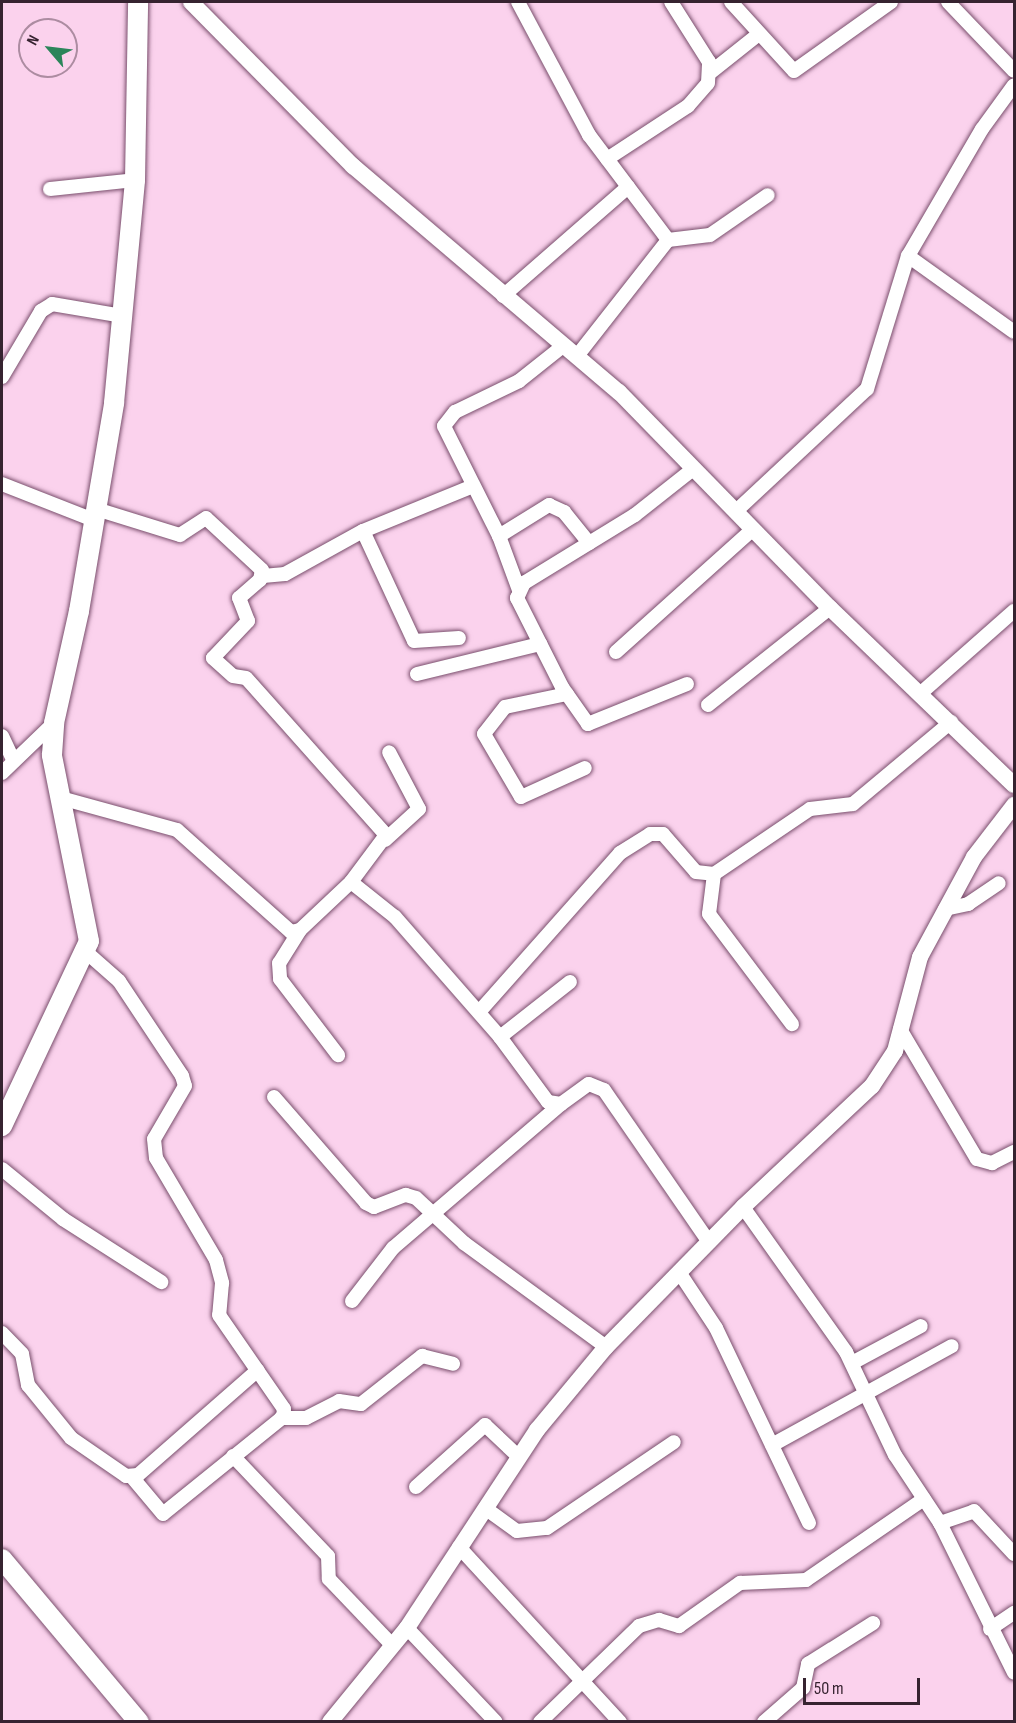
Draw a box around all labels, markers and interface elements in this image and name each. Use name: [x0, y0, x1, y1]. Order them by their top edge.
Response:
north arrow: [18, 18, 78, 78]
text: N: [23, 32, 44, 48]
scale bar: [806, 1666, 923, 1704]
text: 50 m: [814, 1678, 844, 1699]

